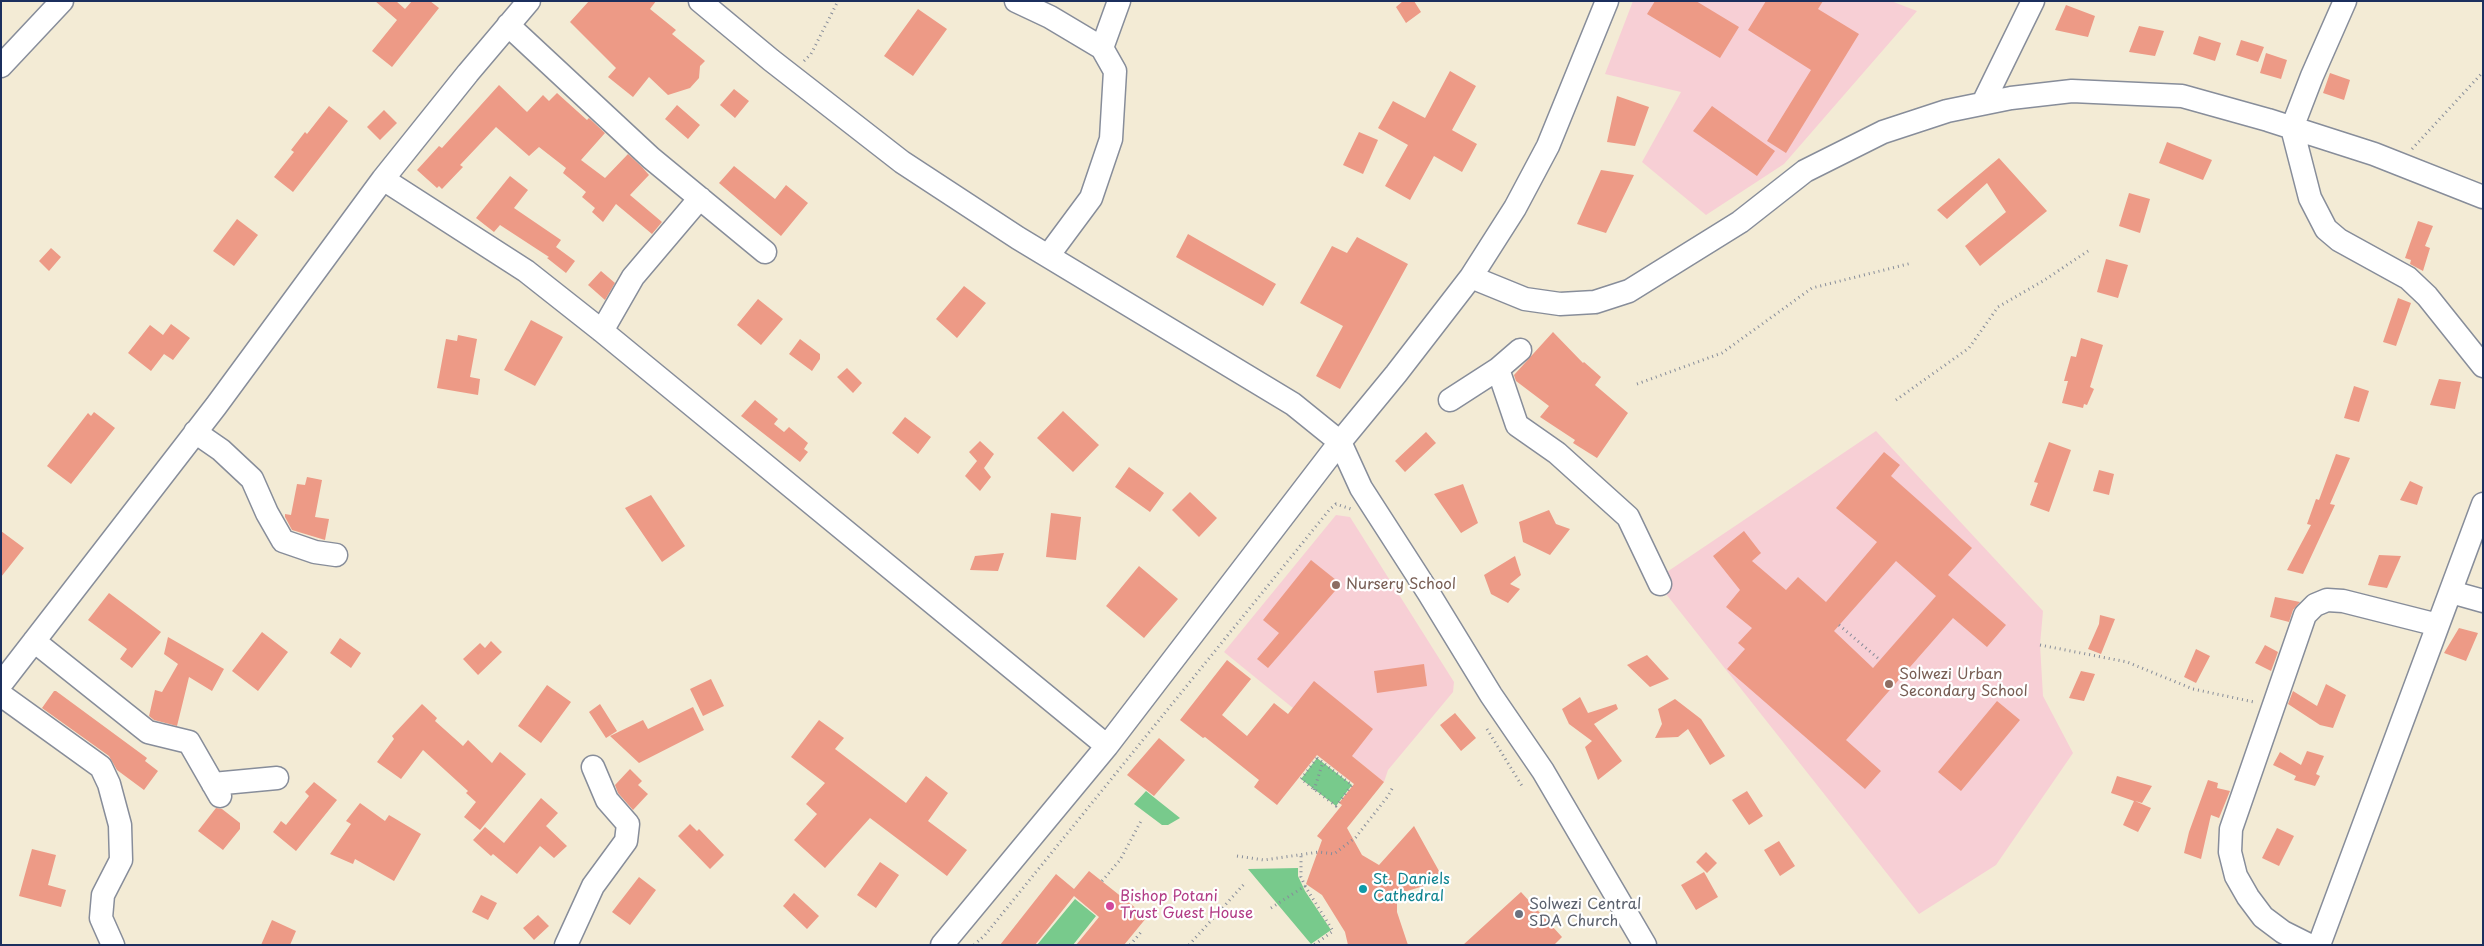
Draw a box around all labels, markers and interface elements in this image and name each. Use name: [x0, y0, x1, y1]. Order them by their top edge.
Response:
place label: Nursery School: [1346, 576, 1456, 594]
marker: Nursery School: [1330, 579, 1342, 591]
place label: Solwezi Urban Secondary School: [1899, 666, 2028, 701]
marker: Solwezi Urban Secondary School: [1883, 678, 1895, 690]
place label: St. Daniels Cathedral: [1373, 871, 1450, 906]
marker: St. Daniels Cathedral: [1357, 883, 1369, 895]
place label: Bishop Potani Trust Guest House: [1120, 888, 1253, 923]
place label: Solwezi Central SDA Church: [1529, 896, 1641, 931]
marker: Bishop Potani Trust Guest House: [1104, 900, 1116, 912]
marker: Solwezi Central SDA Church: [1513, 908, 1525, 920]

